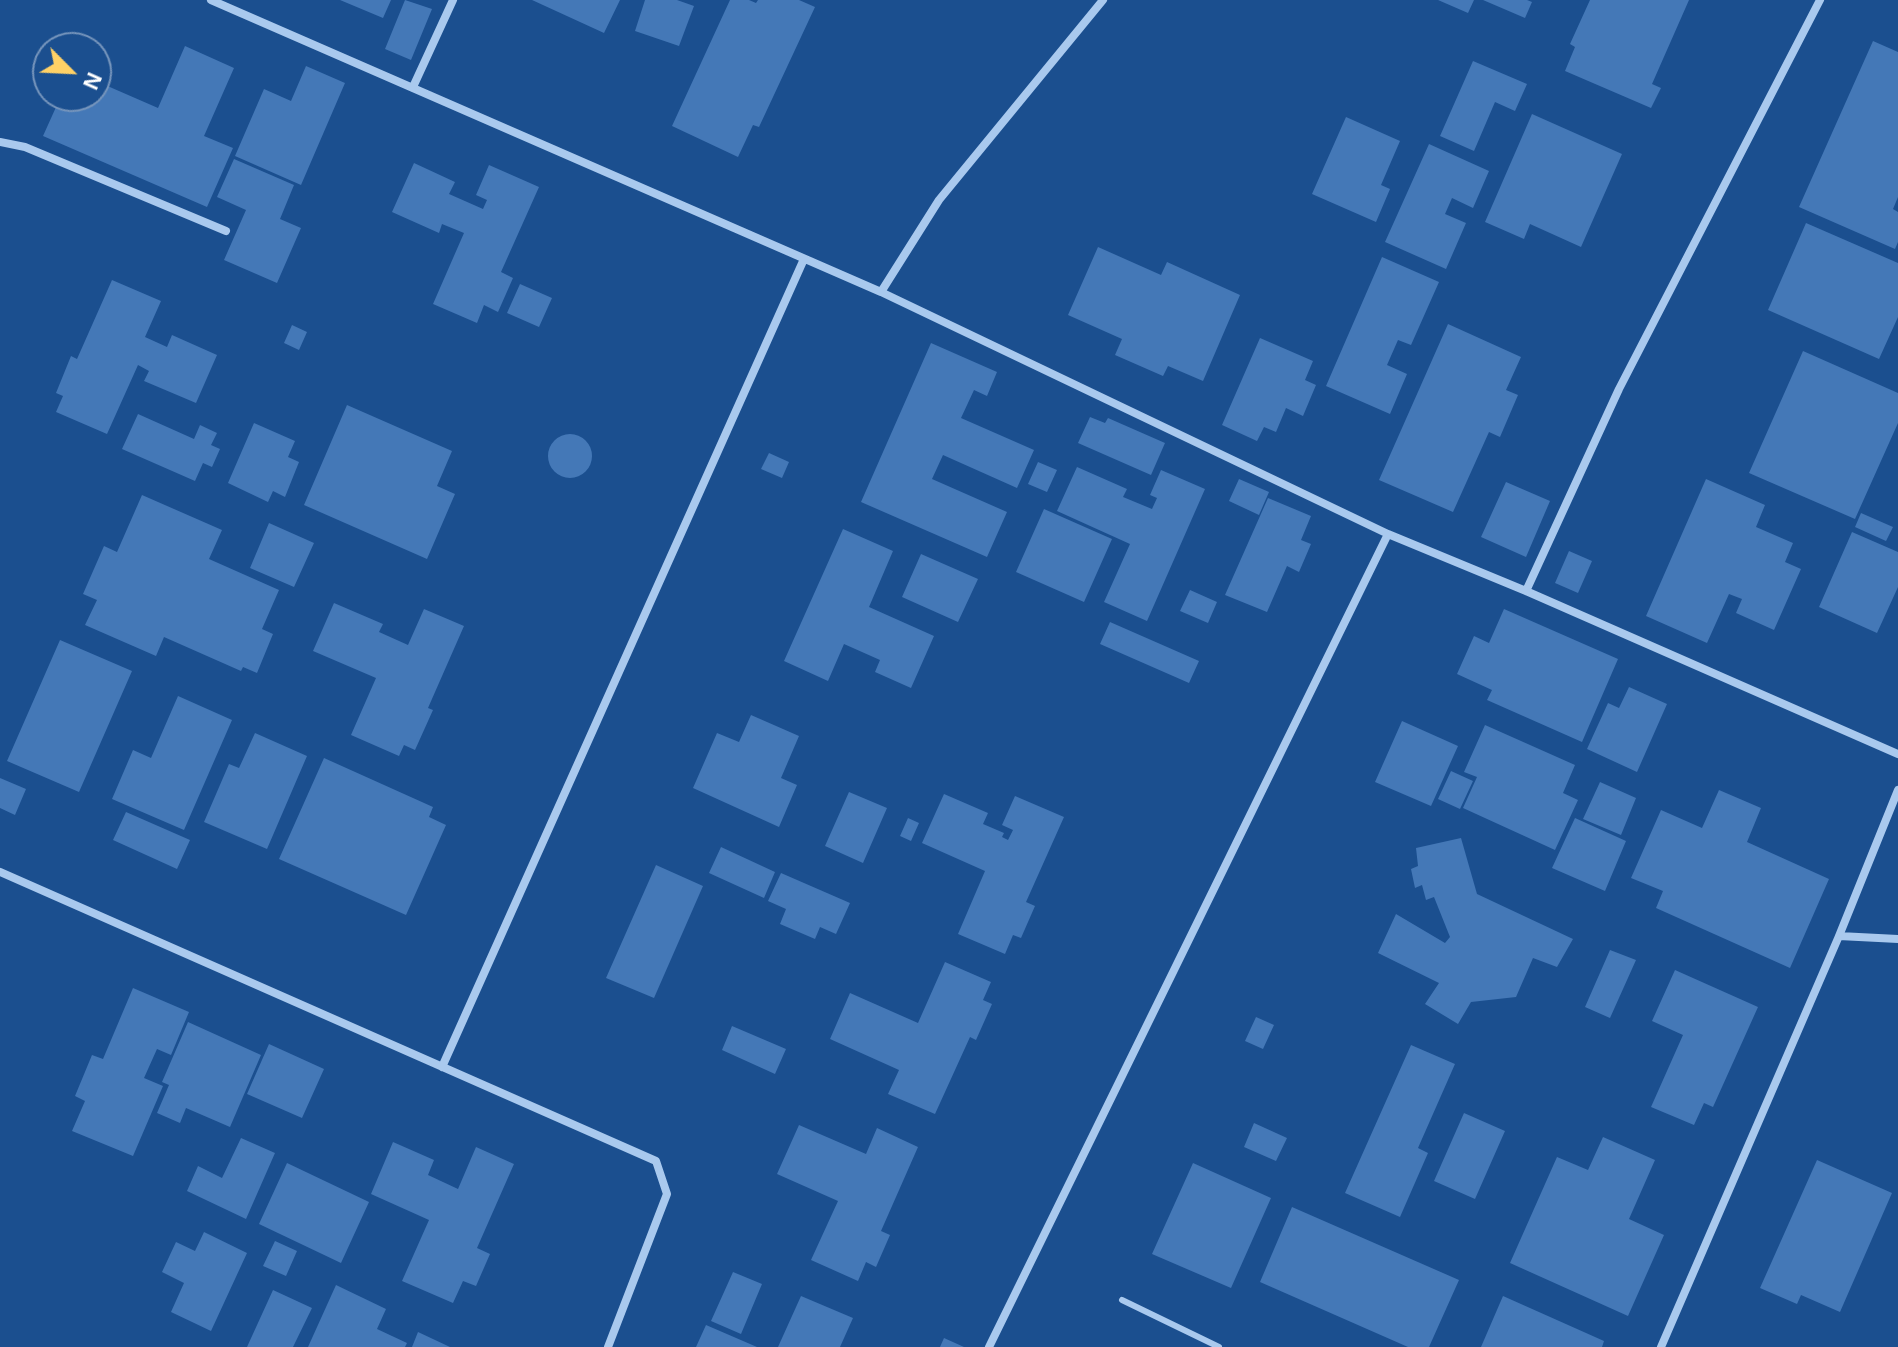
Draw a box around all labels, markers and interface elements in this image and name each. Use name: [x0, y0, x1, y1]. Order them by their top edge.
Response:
north arrow: [32, 32, 112, 112]
text: N: [78, 69, 107, 93]

